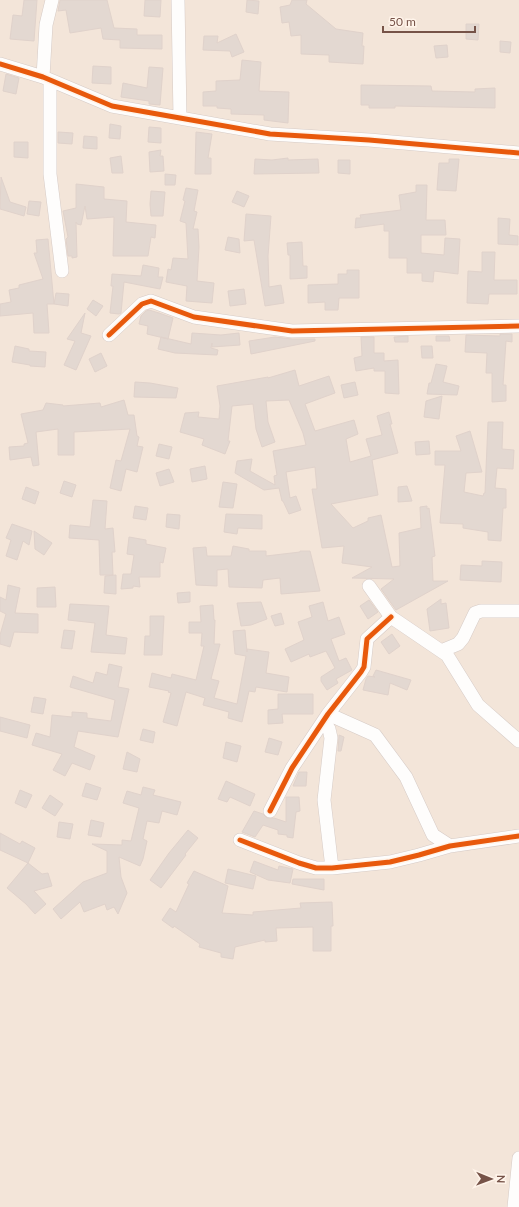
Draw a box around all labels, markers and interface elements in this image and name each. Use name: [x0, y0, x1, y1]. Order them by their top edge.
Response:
scale bar: [383, 8, 475, 34]
text: 50 m: [389, 14, 416, 29]
north arrow: [471, 1159, 511, 1199]
text: N: [495, 1175, 508, 1184]

